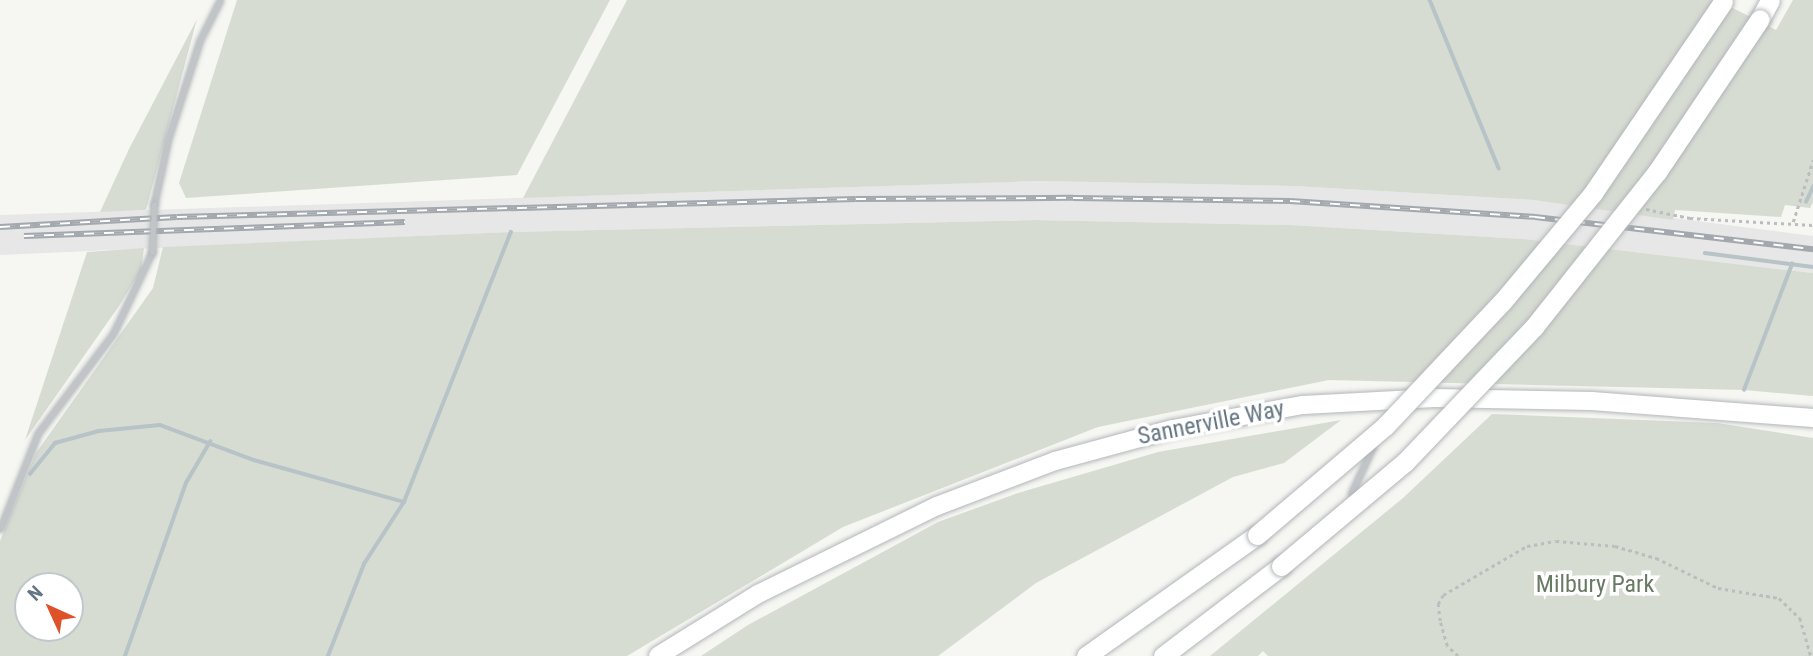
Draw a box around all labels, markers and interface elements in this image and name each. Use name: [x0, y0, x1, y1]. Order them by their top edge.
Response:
street label: Sannerville Way: [1135, 395, 1287, 451]
park label: Milbury Park: [1536, 571, 1654, 599]
north arrow: [14, 572, 84, 642]
text: N: [23, 581, 47, 605]

